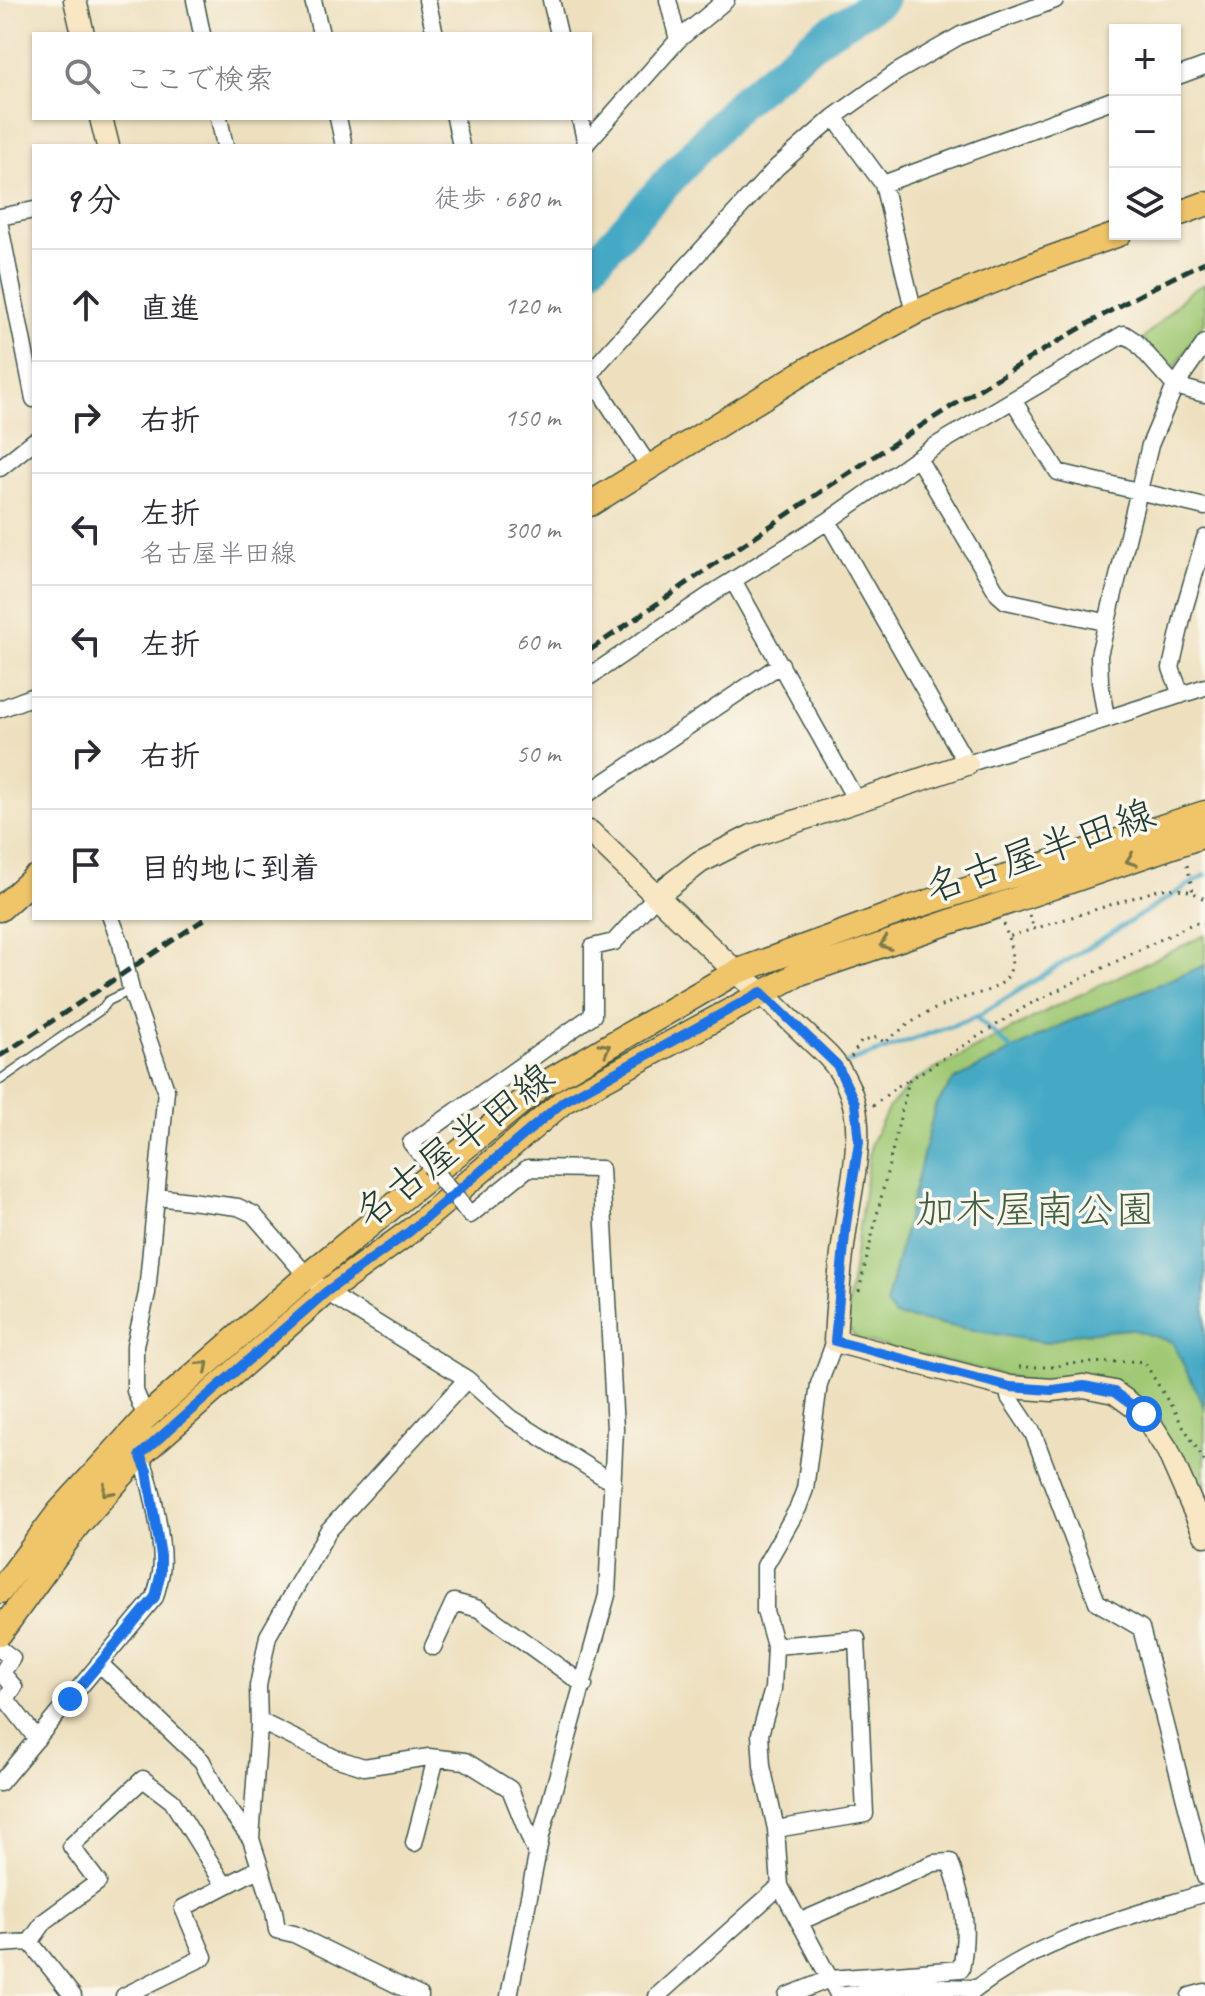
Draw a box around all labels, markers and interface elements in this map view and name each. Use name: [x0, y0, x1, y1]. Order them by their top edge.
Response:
map controls: [1109, 24, 1181, 240]
button: +: [1109, 24, 1181, 96]
search box: [32, 32, 592, 120]
icon: search: [60, 54, 104, 98]
text: ここで検索: [124, 60, 274, 98]
button: −: [1109, 96, 1181, 168]
button: layers: [1109, 168, 1181, 240]
text: 9 分: [64, 178, 121, 221]
text: 徒歩 · 680 m: [435, 182, 560, 215]
icon: ahead: [64, 283, 108, 327]
text: 直進: [140, 289, 200, 327]
text: 120 m: [504, 289, 560, 322]
icon: right: [64, 395, 108, 439]
text: 右折: [140, 401, 200, 439]
text: 150 m: [504, 401, 560, 434]
text: 左折: [140, 494, 200, 532]
icon: left: [64, 507, 108, 551]
text: 300 m: [504, 513, 560, 546]
text: 名古屋半田線: [140, 537, 296, 570]
icon: left: [64, 619, 108, 663]
text: 左折: [140, 625, 200, 663]
text: 60 m: [516, 625, 560, 658]
icon: right: [64, 731, 108, 775]
text: 右折: [140, 737, 200, 775]
text: 50 m: [516, 737, 560, 770]
street label: 名古屋半田線: [918, 788, 1162, 914]
icon: arrive: [64, 843, 108, 887]
text: 目的地に到着: [140, 849, 320, 887]
one-way arrow: [1125, 850, 1139, 866]
one-way arrow: [879, 935, 893, 951]
one-way arrow: [596, 1042, 611, 1058]
street label: 名古屋半田線: [344, 1051, 564, 1239]
park label: 加木屋南公園: [915, 1185, 1155, 1235]
one-way arrow: [195, 1361, 210, 1376]
route start: [1126, 1396, 1162, 1432]
one-way arrow: [102, 1481, 117, 1496]
route end: [52, 1681, 88, 1717]

